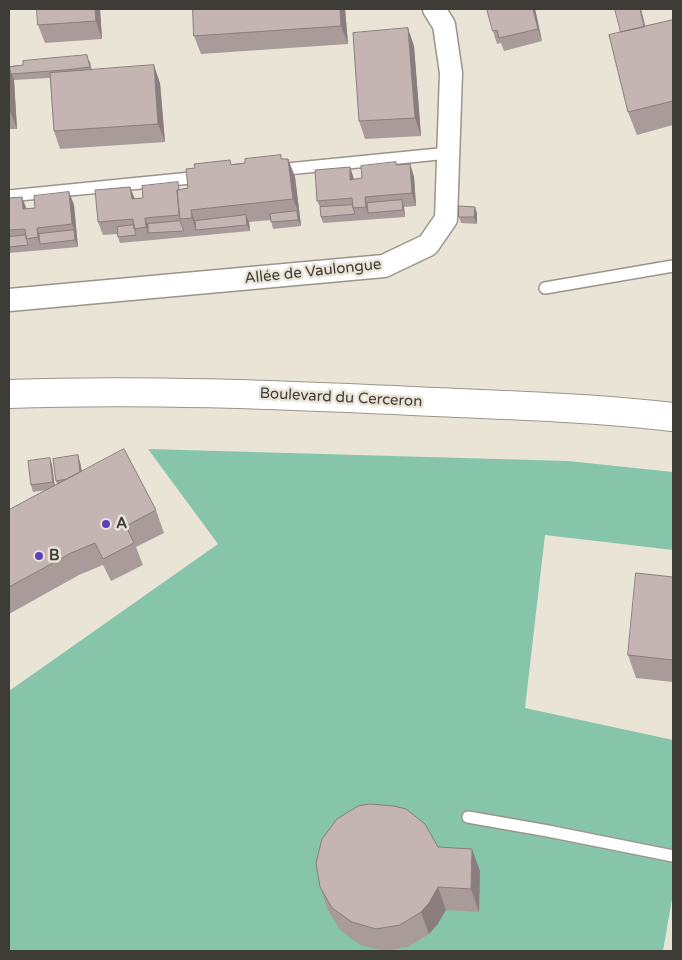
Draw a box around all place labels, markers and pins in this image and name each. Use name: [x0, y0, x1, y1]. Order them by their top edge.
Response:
place label: A: [116, 515, 127, 533]
marker: A: [100, 518, 112, 530]
place label: B: [49, 547, 59, 565]
marker: B: [33, 550, 45, 562]

